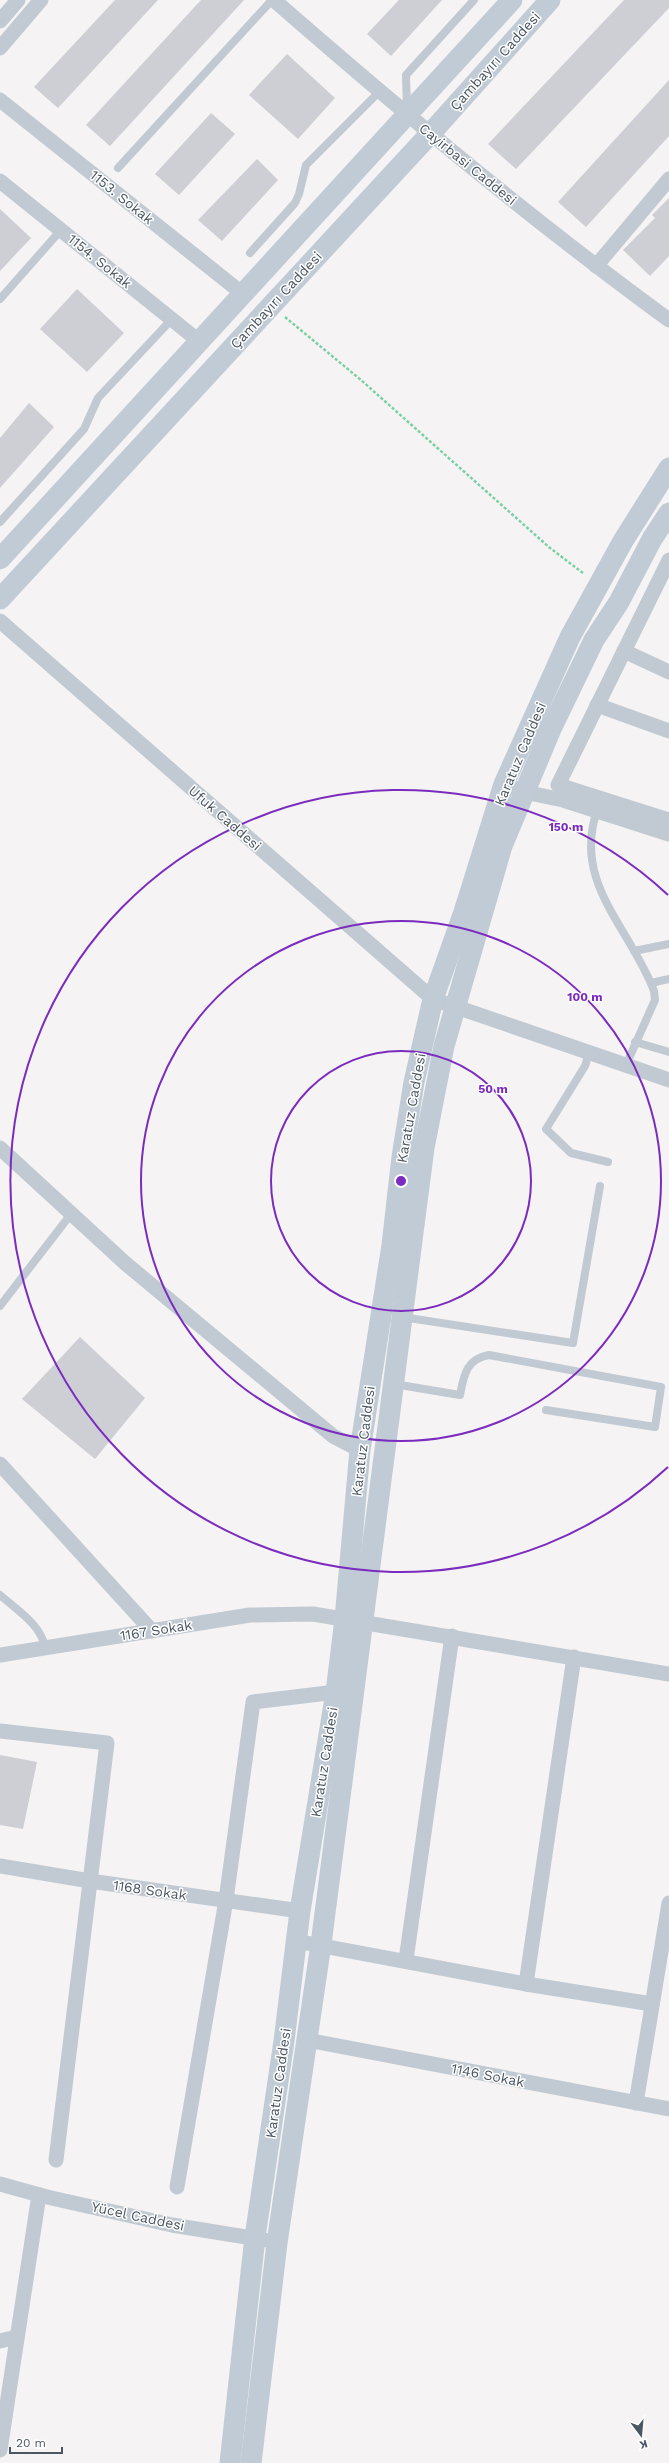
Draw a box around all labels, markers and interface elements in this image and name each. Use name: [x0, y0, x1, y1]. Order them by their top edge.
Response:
street label: Çambayırı Caddesi: [447, 9, 543, 113]
street label: Cayirbasi Caddesi: [416, 120, 520, 208]
street label: 1153. Sokak: [87, 167, 157, 227]
street label: 1154. Sokak: [65, 231, 135, 291]
street label: Çambayırı Caddesi: [227, 248, 325, 352]
street label: Karatuz Caddesi: [491, 700, 549, 808]
street label: Ufuk Caddesi: [186, 782, 264, 854]
text: 150 m: [549, 820, 583, 834]
text: 100 m: [567, 990, 603, 1004]
street label: Karatuz Caddesi: [393, 1052, 429, 1164]
text: 50 m: [478, 1082, 508, 1096]
centre of rings: [394, 1174, 408, 1188]
street label: Karatuz Caddesi: [348, 1385, 378, 1497]
street label: 1167 Sokak: [119, 1616, 193, 1644]
street label: Karatuz Caddesi: [307, 1706, 341, 1818]
street label: 1168 Sokak: [112, 1877, 188, 1903]
street label: Karatuz Caddesi: [262, 2027, 294, 2139]
street label: 1146 Sokak: [450, 2060, 526, 2090]
street label: Yücel Caddesi: [90, 2198, 186, 2234]
north arrow: [621, 2415, 661, 2455]
scale bar: [10, 2429, 62, 2455]
text: 20 m: [16, 2436, 46, 2450]
text: K: [638, 2437, 649, 2452]

